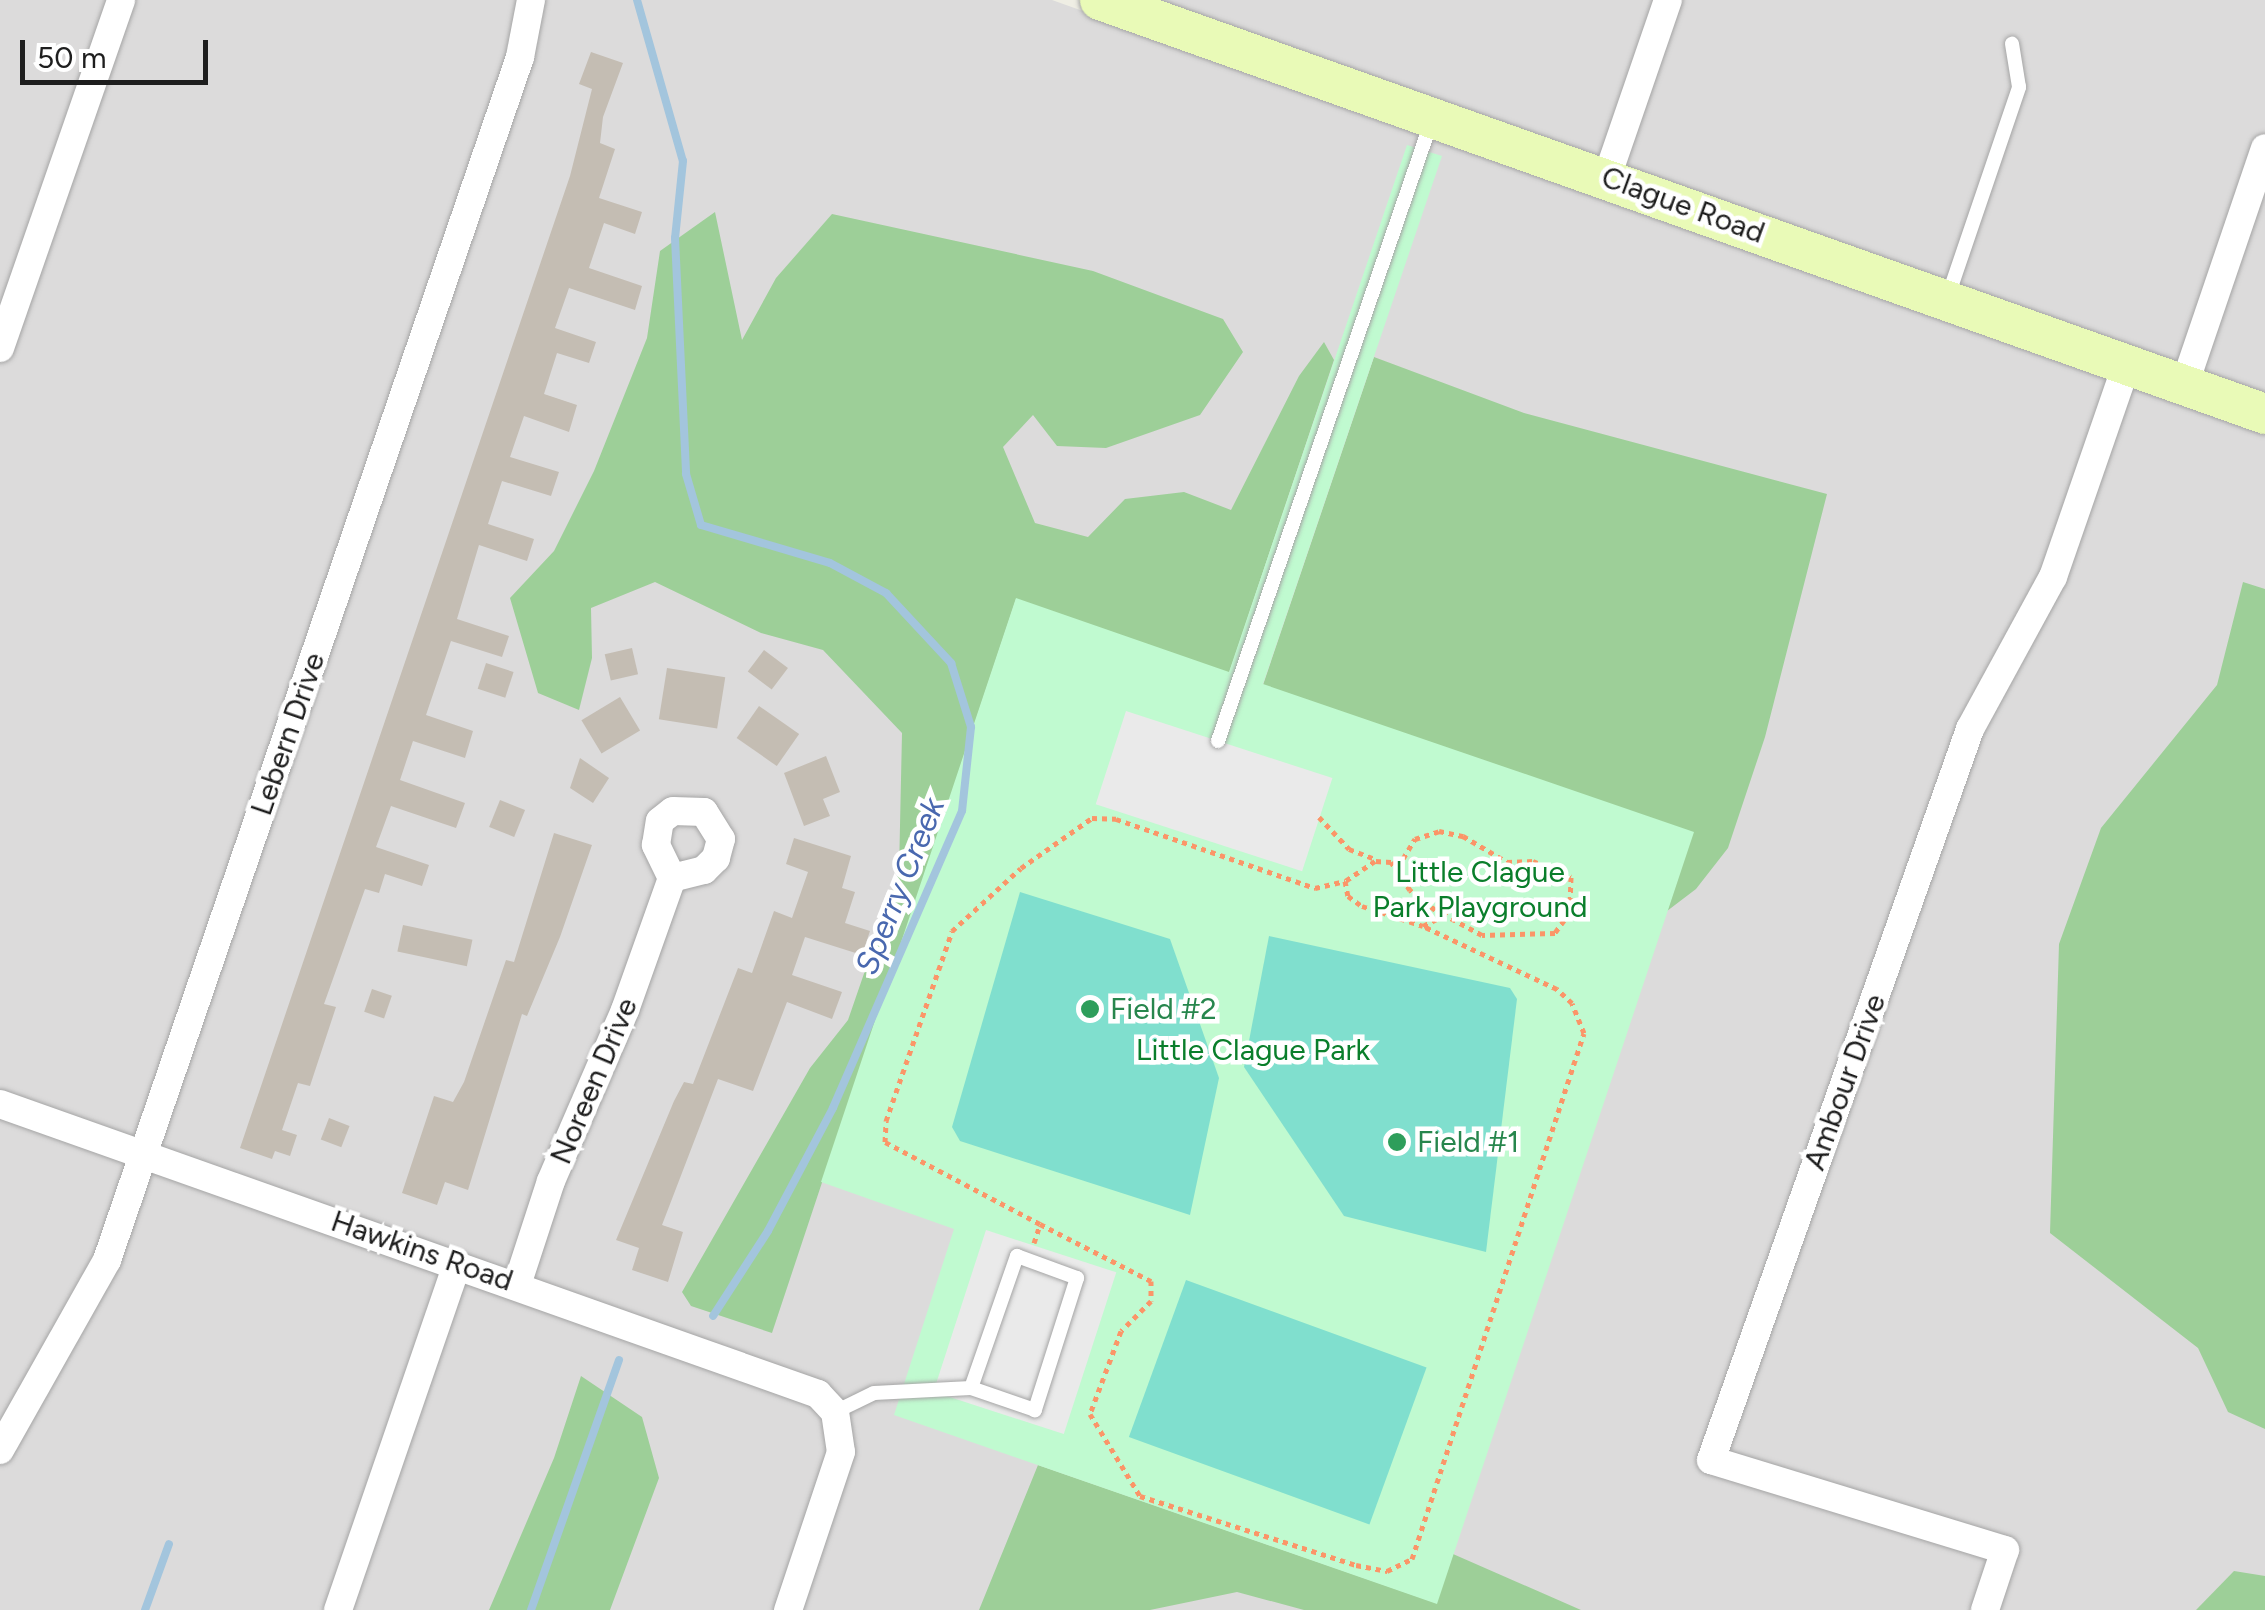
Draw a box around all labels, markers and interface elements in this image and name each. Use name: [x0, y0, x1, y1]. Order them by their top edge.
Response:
scale bar: [25, 20, 212, 82]
text: 50 m: [37, 39, 106, 76]
street label: Clague Road: [1597, 159, 1769, 251]
street label: Lebern Drive: [243, 648, 333, 820]
water label: Sperry Creek: [847, 792, 953, 980]
park label: Little Clague Park Playground: [1372, 854, 1588, 924]
street label: Ambour Drive: [1797, 989, 1893, 1175]
place label: Field #2: [1110, 991, 1217, 1027]
street label: Noreen Drive: [543, 992, 645, 1170]
marker: Field #2: [1079, 998, 1101, 1020]
park label: Little Clague Park: [1136, 1032, 1370, 1068]
place label: Field #1: [1417, 1124, 1519, 1160]
marker: Field #1: [1386, 1131, 1408, 1153]
street label: Hawkins Road: [326, 1203, 518, 1299]

